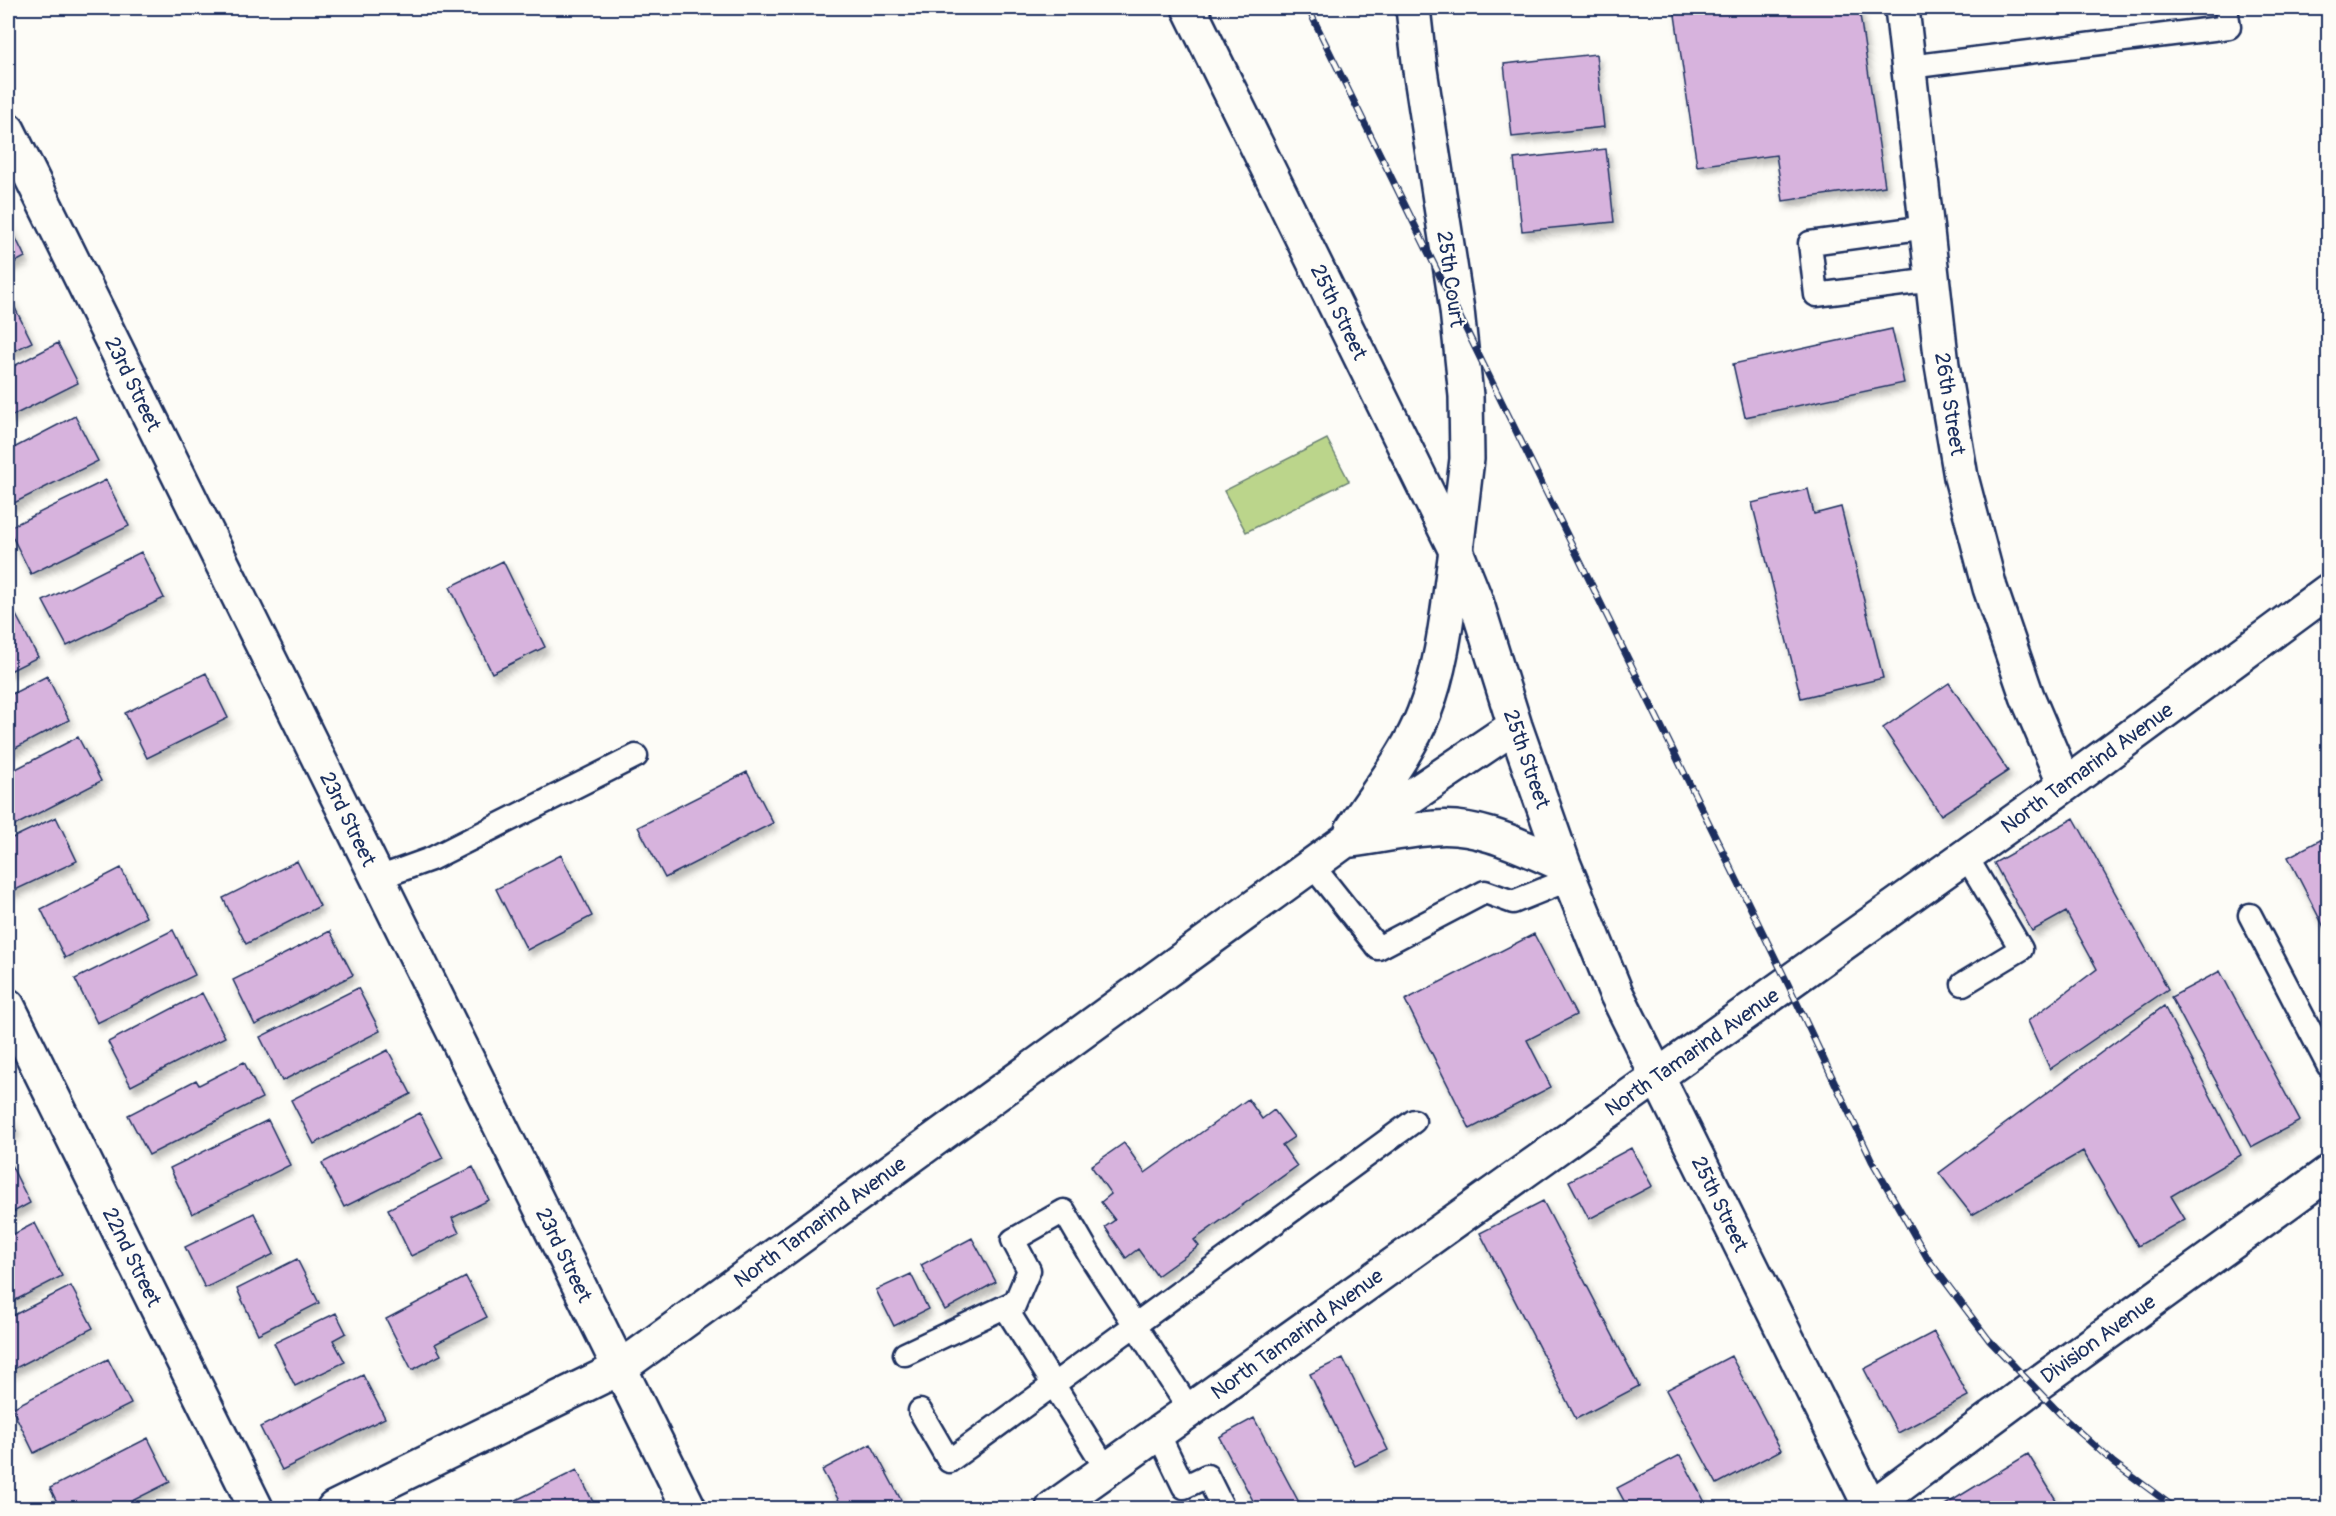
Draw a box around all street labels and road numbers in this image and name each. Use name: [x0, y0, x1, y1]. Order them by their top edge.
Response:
street label: 25th Court: [1430, 229, 1471, 329]
street label: 25th Street: [1304, 260, 1373, 365]
street label: 23rd Street: [98, 333, 167, 436]
street label: 26th Street: [1928, 351, 1971, 458]
street label: North Tamarind Avenue: [1996, 696, 2179, 840]
street label: 25th Street: [1497, 706, 1556, 813]
street label: 23rd Street: [313, 768, 382, 871]
street label: North Tamarind Avenue: [1600, 982, 1785, 1123]
street label: North Tamarind Avenue: [729, 1150, 912, 1294]
street label: 25th Street: [1685, 1152, 1754, 1257]
street label: 22nd Street: [96, 1203, 167, 1312]
street label: 23rd Street: [529, 1204, 598, 1307]
street label: North Tamarind Avenue: [1206, 1262, 1389, 1406]
street label: Division Avenue: [2035, 1288, 2162, 1390]

